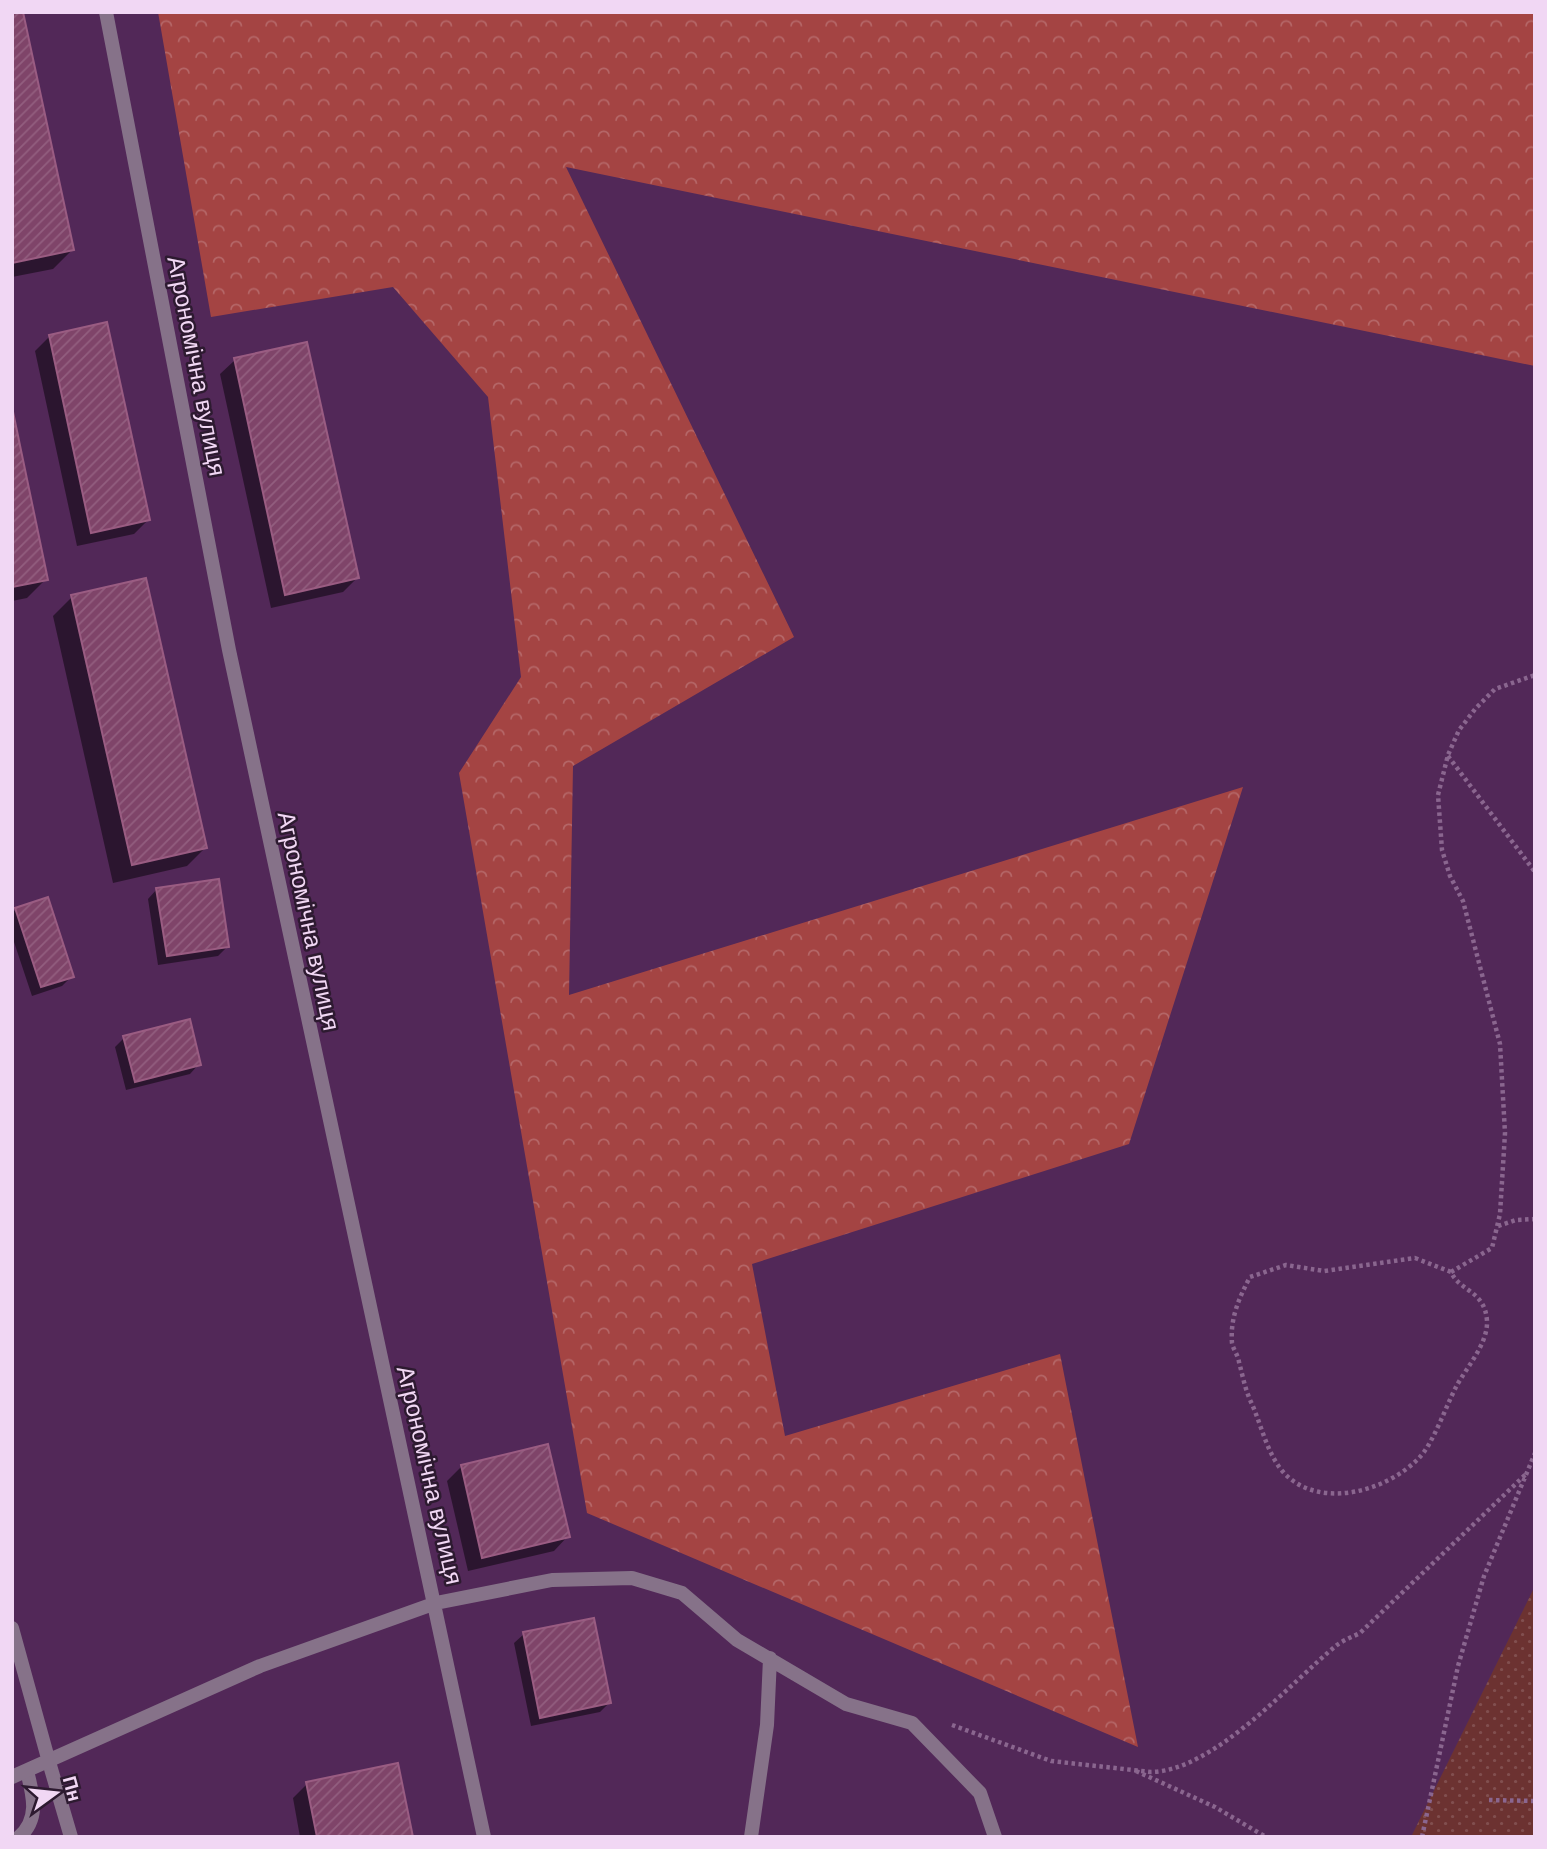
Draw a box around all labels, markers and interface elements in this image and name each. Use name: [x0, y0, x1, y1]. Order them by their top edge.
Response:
street label: Агрономічна вулиця: [162, 254, 232, 478]
street label: Агрономічна вулиця: [273, 809, 345, 1033]
street label: Агрономічна вулиця: [392, 1363, 468, 1587]
north arrow: [21, 1758, 91, 1828]
text: Пн: [59, 1774, 85, 1804]

